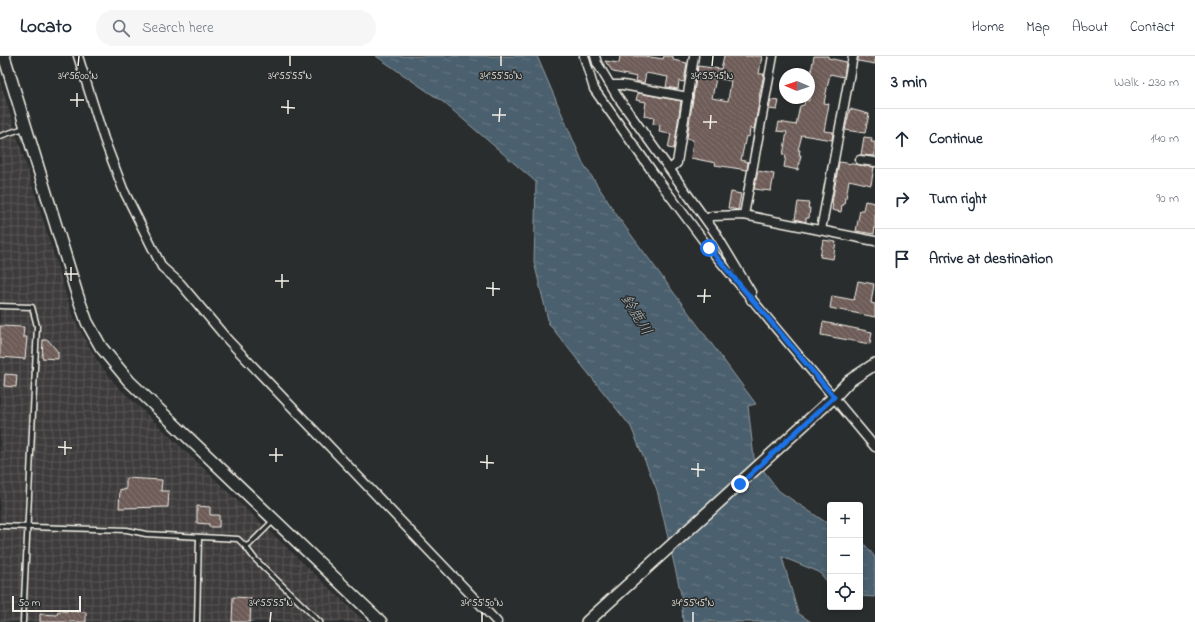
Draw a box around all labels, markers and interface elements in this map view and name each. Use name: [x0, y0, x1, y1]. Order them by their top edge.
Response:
search box: [96, 10, 376, 46]
text: Locato: [20, 14, 72, 41]
icon: search: [110, 17, 132, 39]
text: Search here: [142, 17, 214, 39]
text: Home: [972, 17, 1004, 38]
text: Map: [1026, 17, 1050, 38]
text: About: [1072, 17, 1108, 38]
text: Contact: [1130, 17, 1175, 38]
north arrow: [779, 68, 815, 104]
text: 34°56'00"N: [58, 69, 98, 84]
text: 34°55'55"N: [268, 69, 312, 84]
text: 34°55'50"N: [480, 69, 523, 84]
text: 34°55'45"N: [691, 69, 733, 84]
text: 3 min: [891, 70, 927, 95]
text: Walk · 230 m: [1114, 73, 1179, 92]
icon: ahead: [891, 128, 913, 150]
text: Continue: [929, 128, 983, 150]
text: 140 m: [1151, 129, 1179, 148]
icon: right: [891, 188, 913, 210]
text: Turn right: [929, 188, 987, 210]
text: 90 m: [1156, 189, 1179, 208]
route start: [700, 239, 718, 257]
icon: arrive: [891, 248, 913, 270]
text: Arrive at destination: [929, 248, 1053, 270]
water label: 鈴鹿川: [615, 290, 657, 340]
route end: [731, 475, 749, 493]
map controls: [827, 502, 863, 610]
button: +: [827, 502, 863, 538]
button: −: [827, 538, 863, 574]
button: locate: [827, 574, 863, 610]
scale bar: [12, 594, 81, 613]
text: 50 m: [18, 595, 40, 611]
text: 34°55'55"N: [249, 596, 293, 611]
text: 34°55'50"N: [461, 596, 504, 611]
text: 34°55'45"N: [672, 596, 714, 611]

